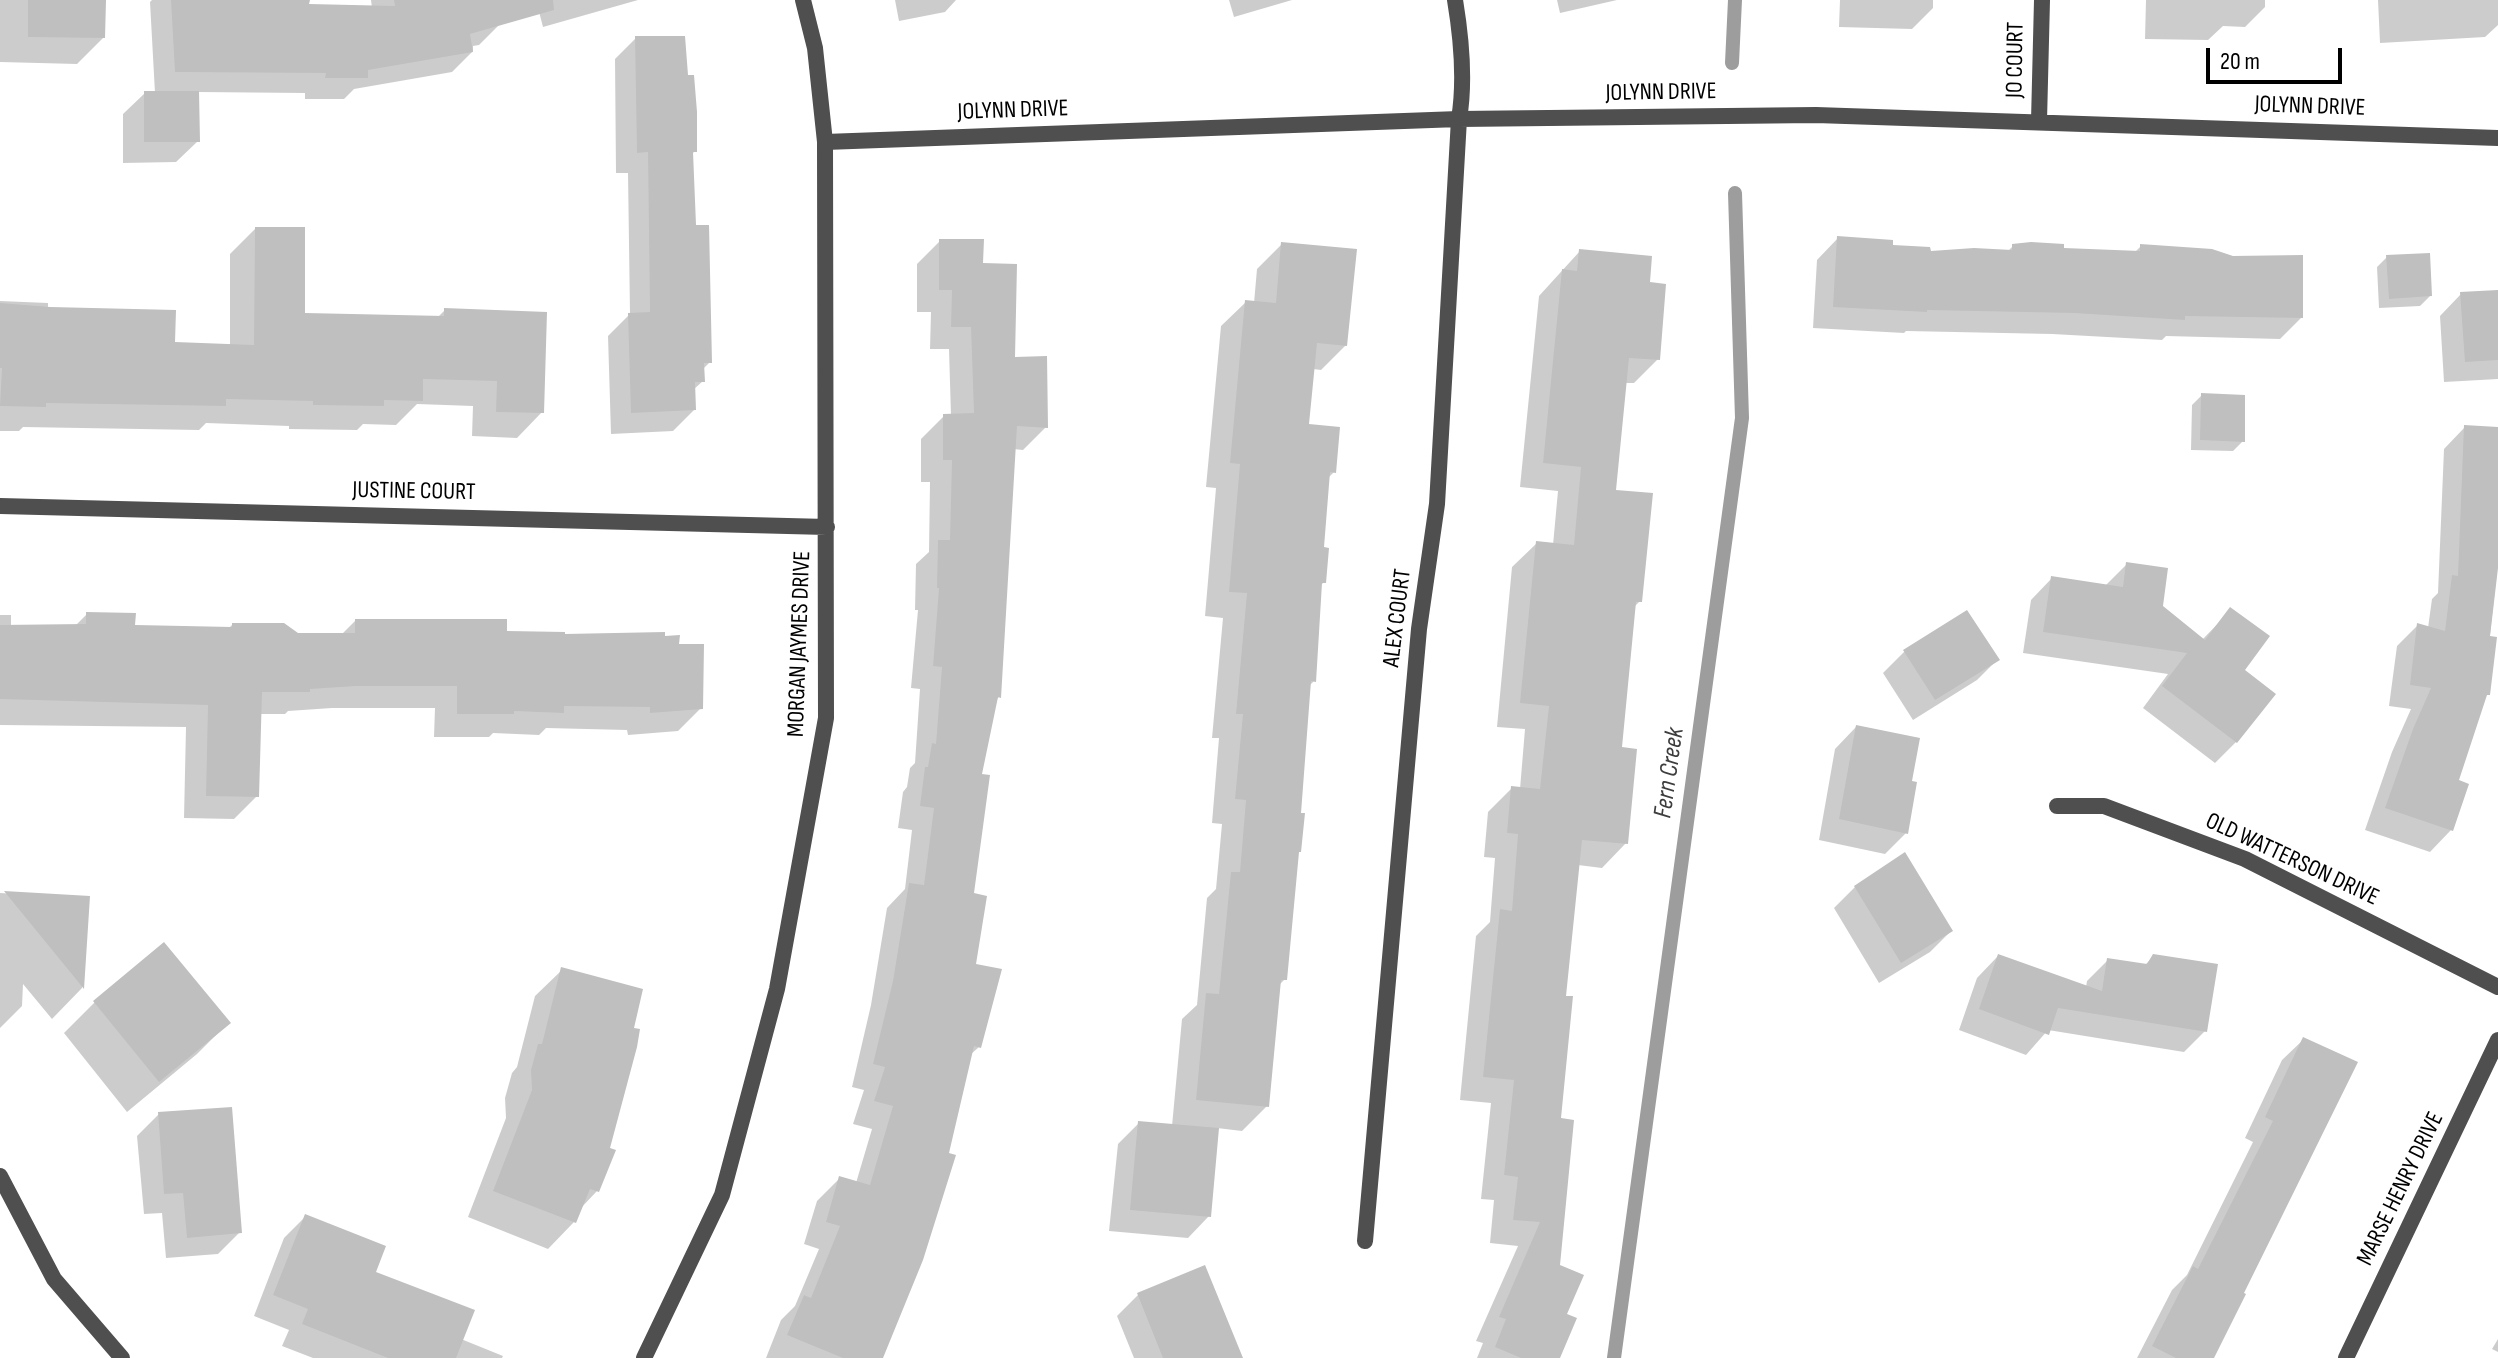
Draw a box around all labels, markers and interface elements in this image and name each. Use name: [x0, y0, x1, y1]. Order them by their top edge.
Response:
street label: JO COURT: [2001, 22, 2031, 98]
scale bar: [2210, 32, 2346, 82]
text: 20 m: [2220, 47, 2260, 76]
street label: JOLYNN DRIVE: [1605, 78, 1717, 108]
street label: JOLYNN DRIVE: [2254, 91, 2366, 123]
street label: JOLYNN DRIVE: [957, 95, 1069, 127]
street label: JUSTINE COURT: [352, 477, 476, 507]
street label: MORGAN JAYMES DRIVE: [782, 550, 818, 738]
street label: ALEX COURT: [1378, 567, 1418, 669]
water label: Fern Creek: [1648, 726, 1692, 820]
street label: OLD WATTERSON DRIVE: [2201, 807, 2383, 913]
street label: MARSE HENRY DRIVE: [2351, 1108, 2451, 1270]

